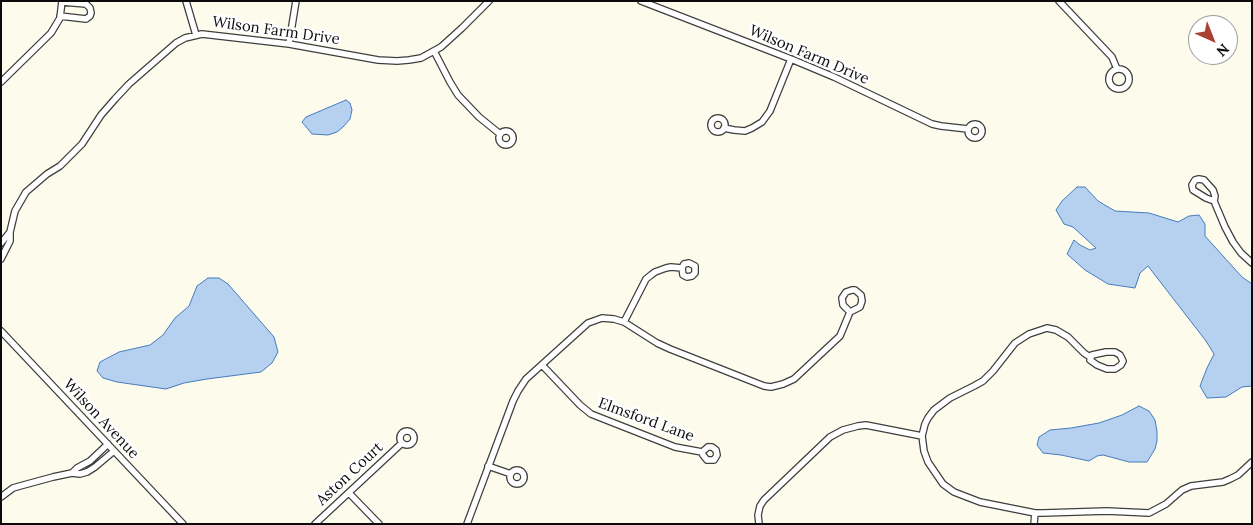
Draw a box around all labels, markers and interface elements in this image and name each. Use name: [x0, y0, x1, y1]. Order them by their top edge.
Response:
street label: Wilson Farm Drive: [211, 13, 341, 49]
north arrow: [1188, 15, 1238, 65]
street label: Wilson Farm Drive: [746, 22, 872, 88]
text: N: [1213, 40, 1233, 60]
street label: Wilson Avenue: [59, 375, 143, 463]
street label: Elmsford Lane: [596, 394, 696, 446]
street label: Aston Court: [313, 439, 387, 509]

